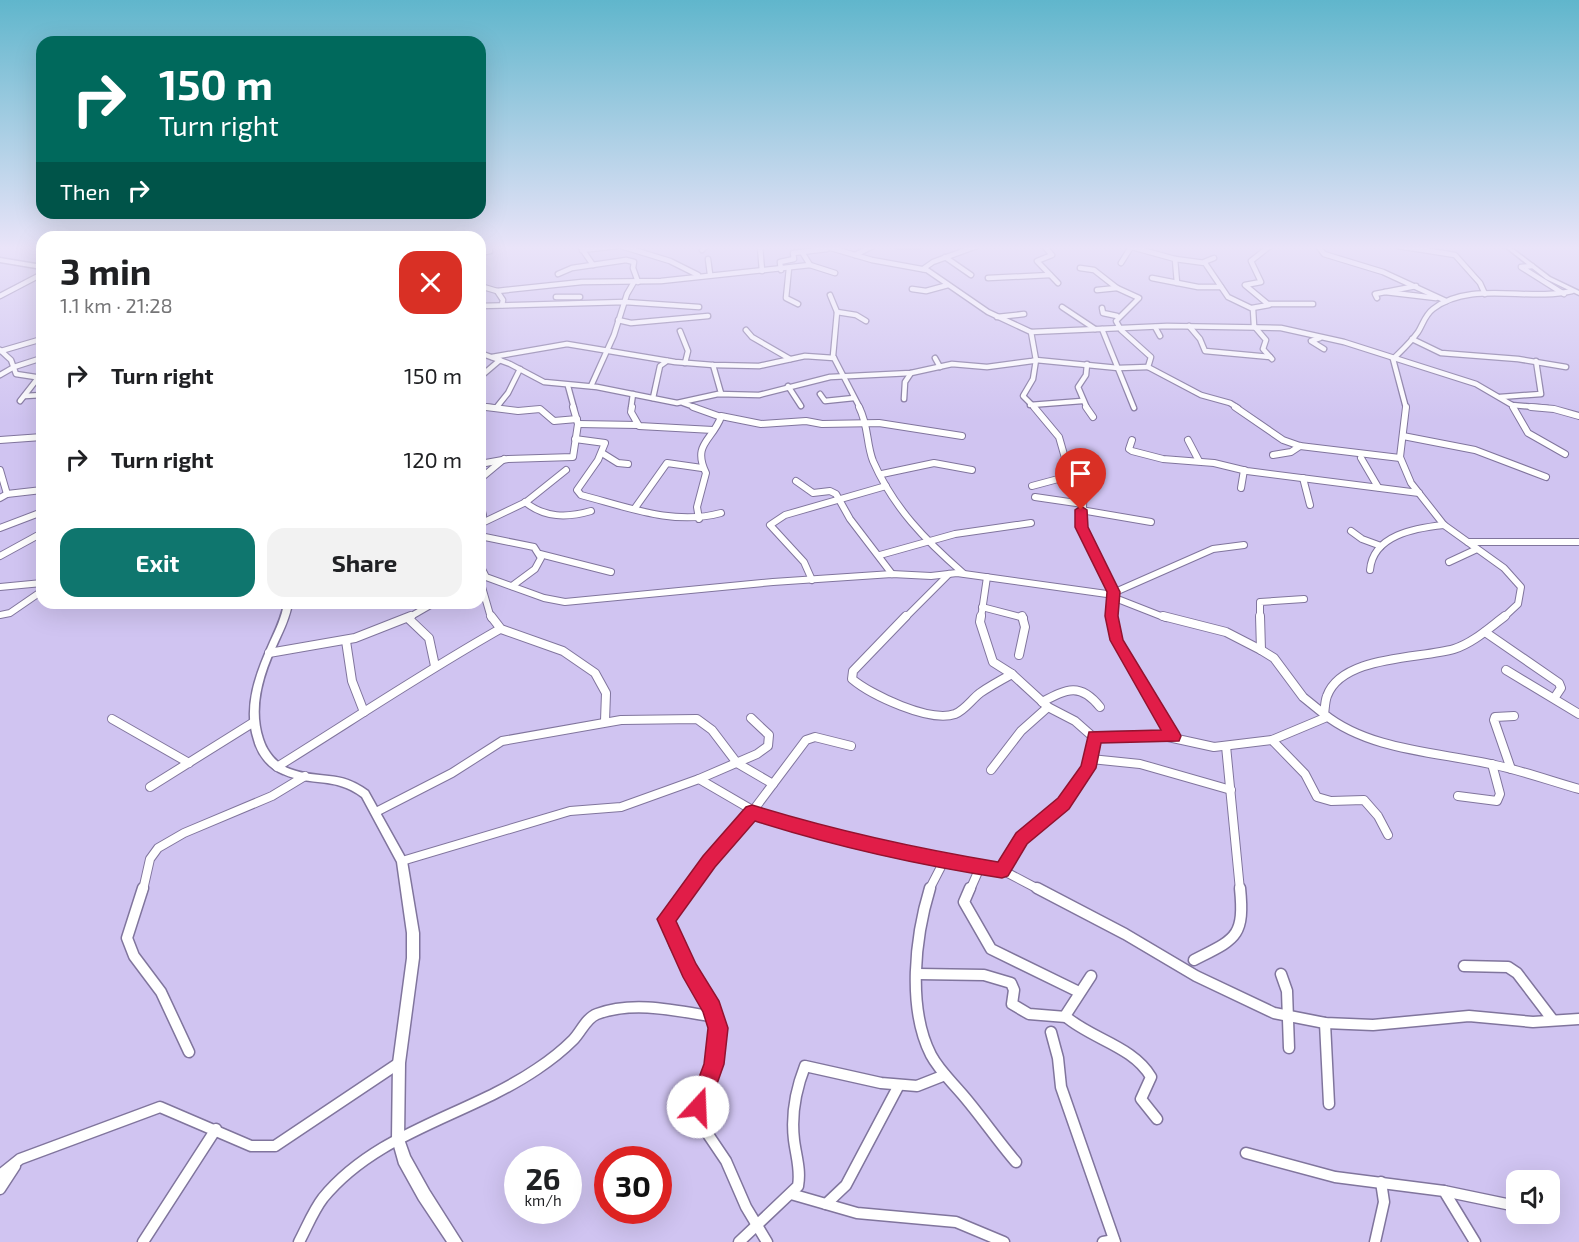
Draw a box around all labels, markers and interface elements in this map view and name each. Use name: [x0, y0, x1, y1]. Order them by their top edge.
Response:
text: 150 m: [159, 58, 273, 108]
icon: right: [60, 60, 138, 138]
text: Turn right: [159, 109, 279, 141]
icon: right: [122, 174, 155, 207]
text: Then: [60, 178, 110, 204]
text: 3 min: [60, 249, 151, 292]
button: close: [399, 251, 462, 314]
text: 1.1 km · 21:28: [60, 293, 173, 317]
icon: right: [60, 359, 93, 392]
text: Turn right: [111, 362, 213, 388]
text: 150 m: [404, 362, 462, 388]
icon: right: [60, 443, 93, 476]
text: Turn right: [111, 446, 213, 472]
text: 120 m: [403, 446, 462, 472]
pin: [1055, 448, 1106, 510]
icon: arrive: [1064, 457, 1097, 490]
button: Exit: [60, 528, 255, 597]
button: Share: [267, 528, 462, 597]
position arrow: [666, 1075, 730, 1139]
speed limit sign: 30: [594, 1146, 672, 1224]
text: 26: [525, 1160, 561, 1196]
map controls: [1506, 1170, 1560, 1224]
button: sound: [1506, 1170, 1560, 1224]
text: km/h: [524, 1191, 562, 1209]

